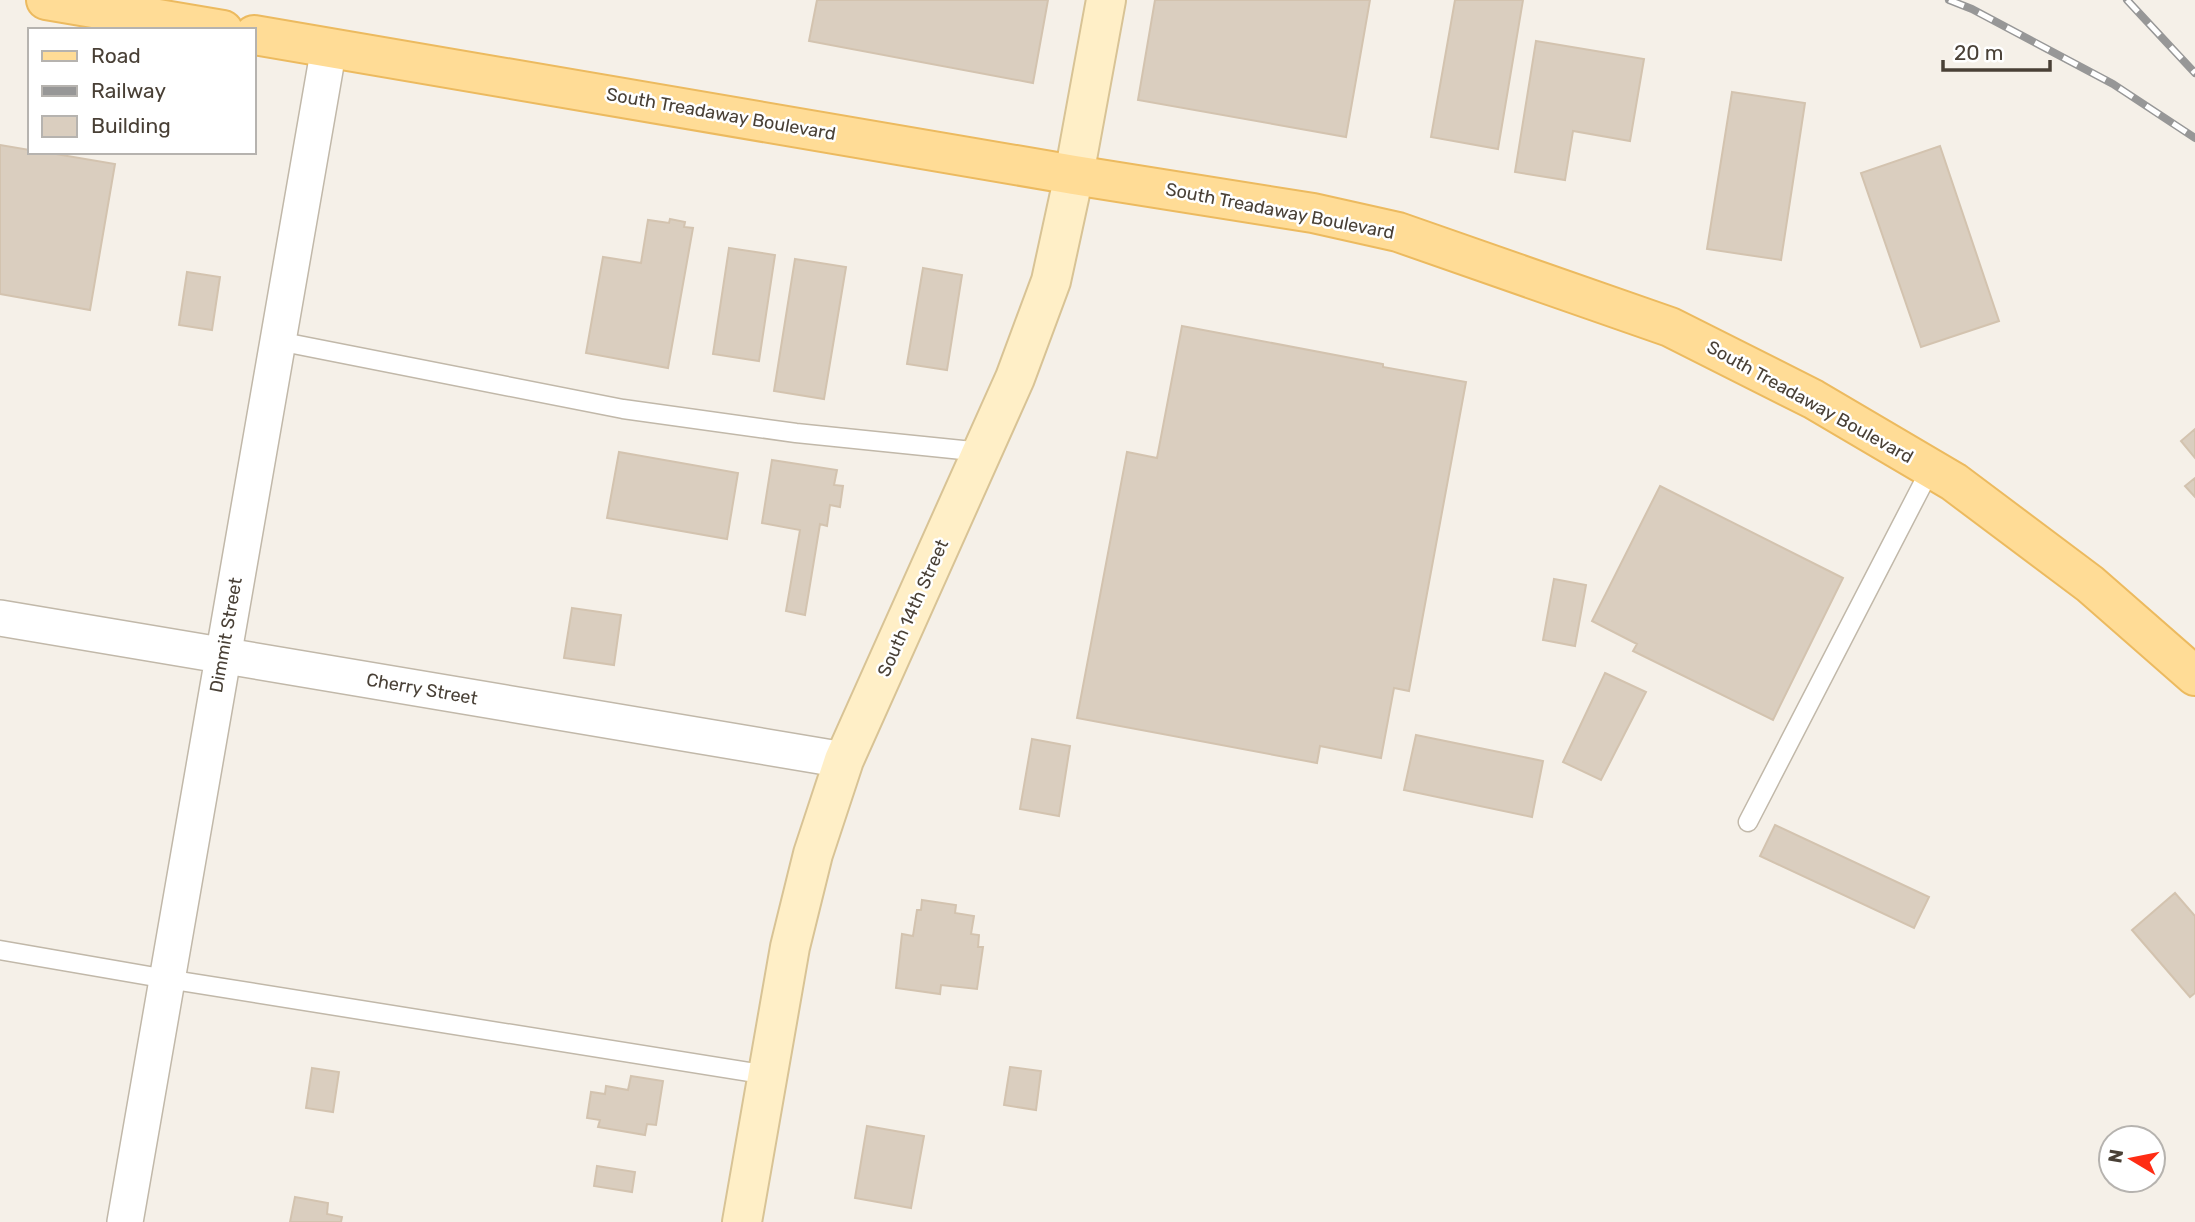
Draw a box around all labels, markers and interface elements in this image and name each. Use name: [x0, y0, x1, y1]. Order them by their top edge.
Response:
legend: [28, 28, 256, 154]
scale bar: [1943, 28, 2050, 72]
text: 20 m: [1954, 40, 2003, 65]
text: Road: [91, 43, 141, 68]
text: Railway: [91, 78, 166, 103]
street label: South Treadaway Boulevard: [605, 83, 837, 145]
text: Building: [91, 113, 171, 138]
street label: South Treadaway Boulevard: [1164, 178, 1396, 244]
street label: South Treadaway Boulevard: [1703, 336, 1917, 468]
street label: South 14th Street: [873, 536, 953, 680]
street label: Dimmit Street: [205, 576, 247, 694]
street label: Cherry Street: [365, 668, 479, 710]
north arrow: [2097, 1124, 2167, 1194]
text: N: [2103, 1147, 2128, 1165]

